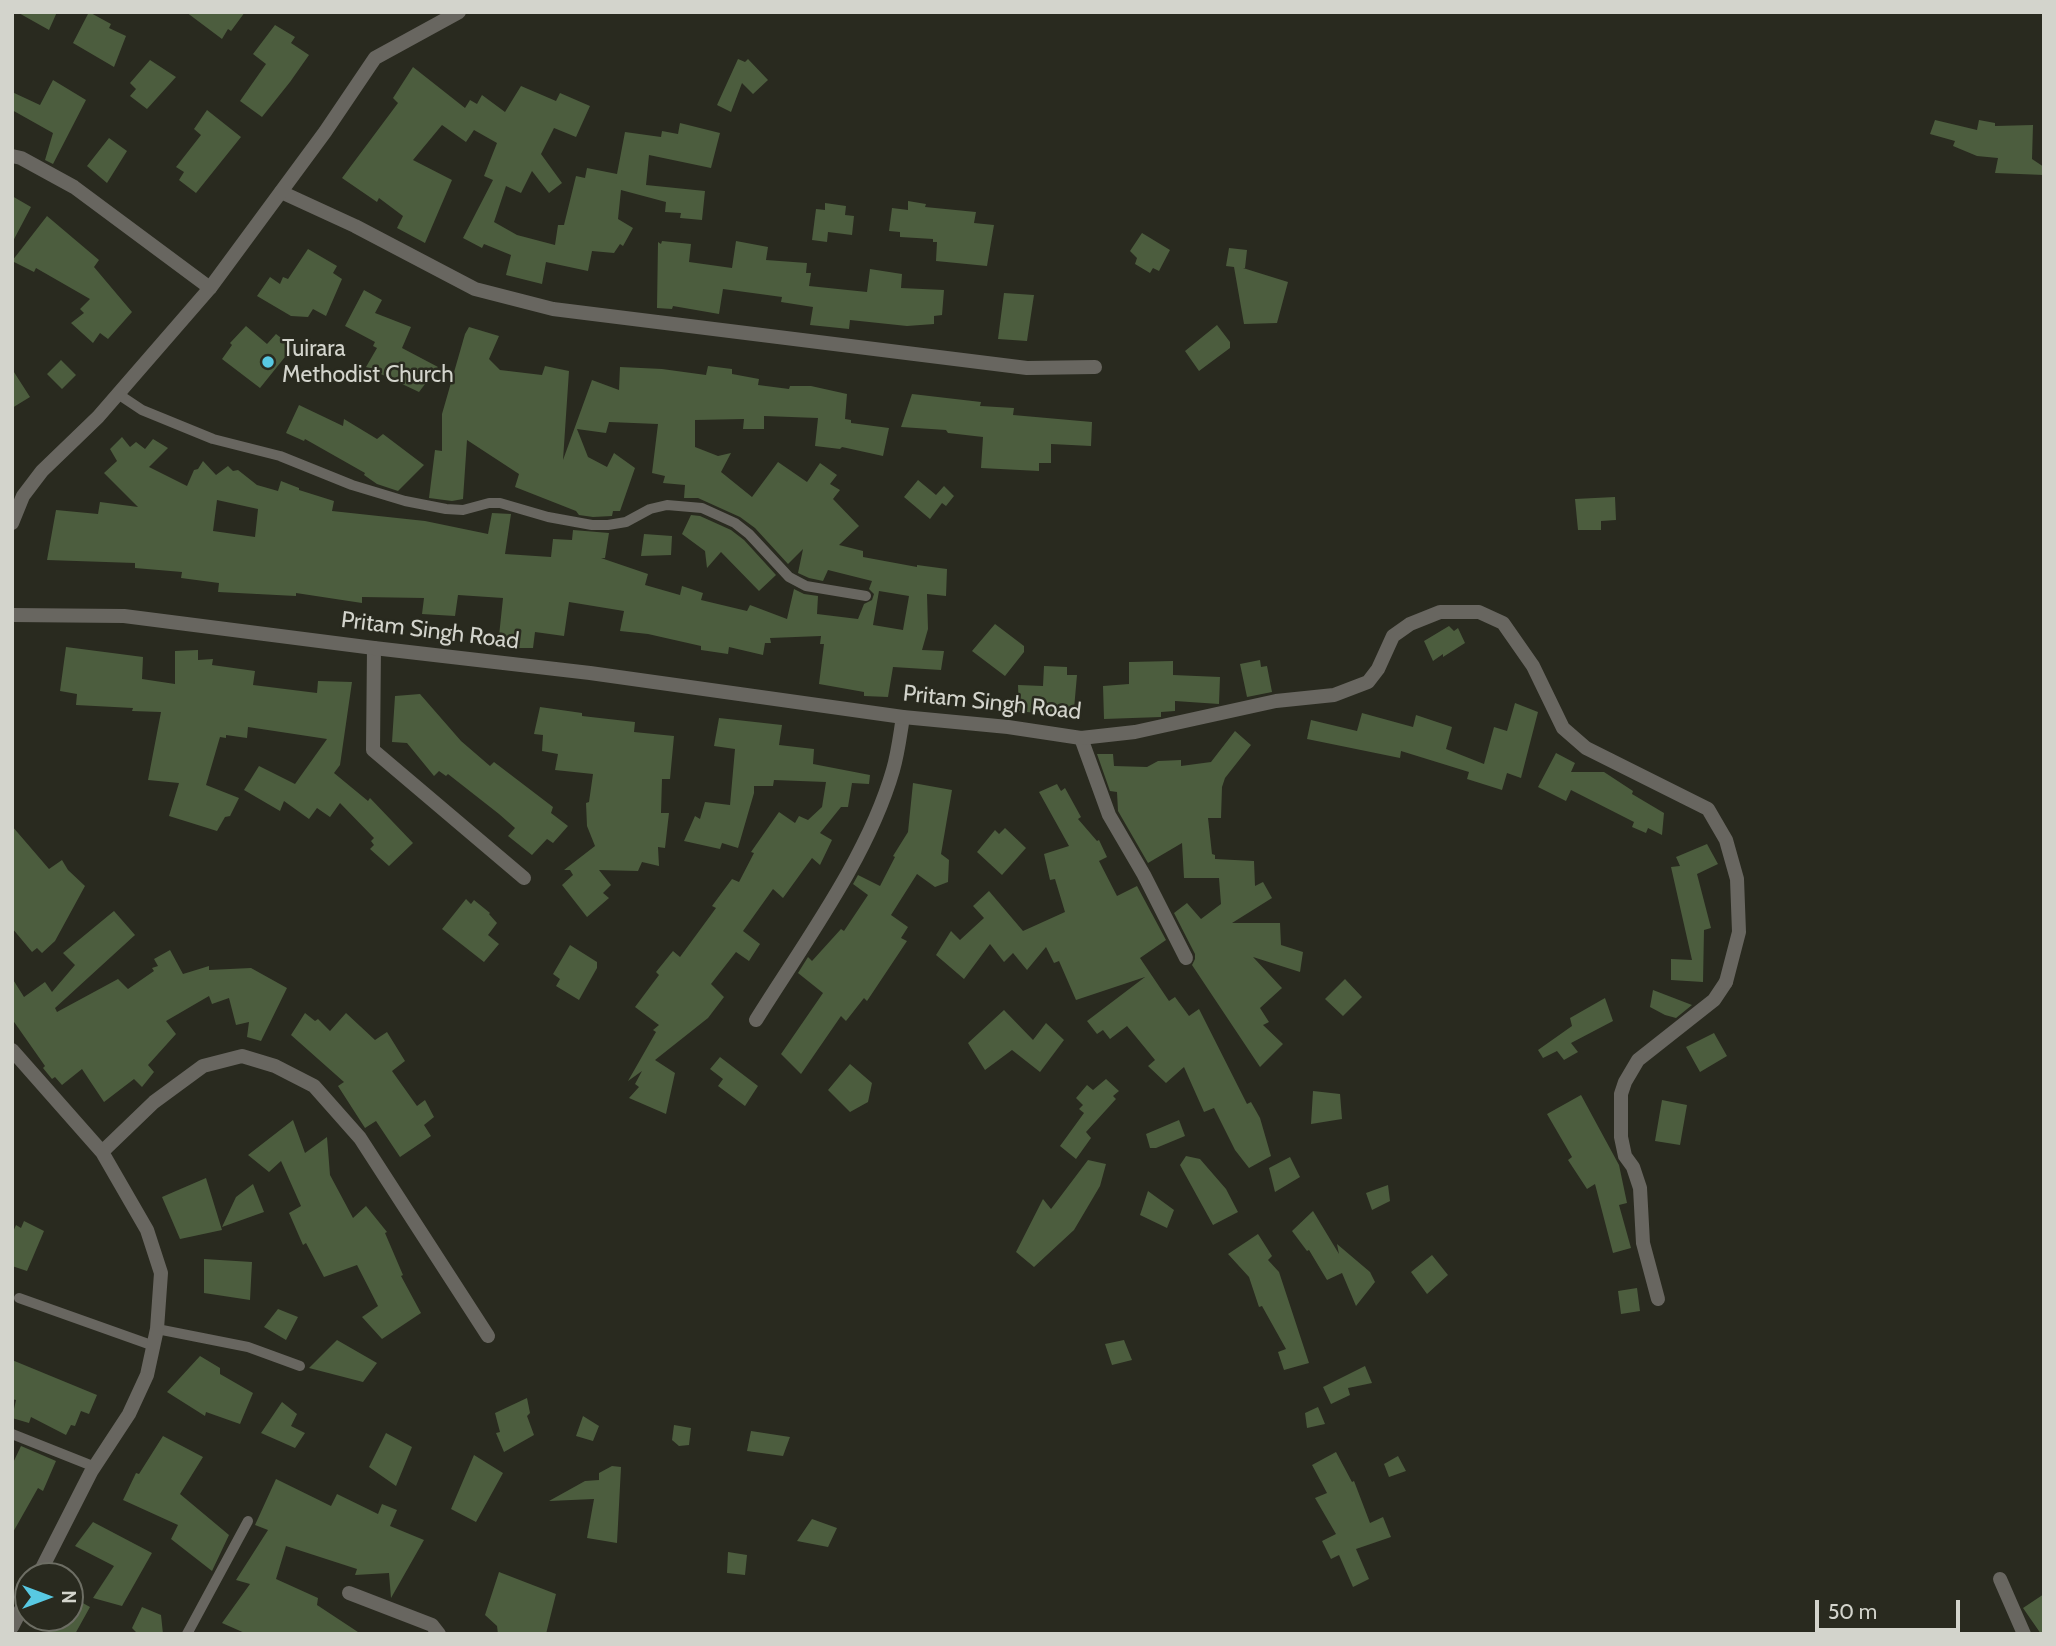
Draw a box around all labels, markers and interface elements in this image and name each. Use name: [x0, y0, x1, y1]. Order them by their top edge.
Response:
place label: Tuirara Methodist Church: [282, 335, 454, 389]
marker: Tuirara Methodist Church: [260, 354, 276, 370]
street label: Pritam Singh Road: [339, 606, 521, 656]
street label: Pritam Singh Road: [901, 680, 1083, 726]
north arrow: [14, 1562, 84, 1632]
scale bar: [1818, 1586, 1963, 1630]
text: N: [57, 1590, 80, 1604]
text: 50 m: [1828, 1599, 1877, 1624]

